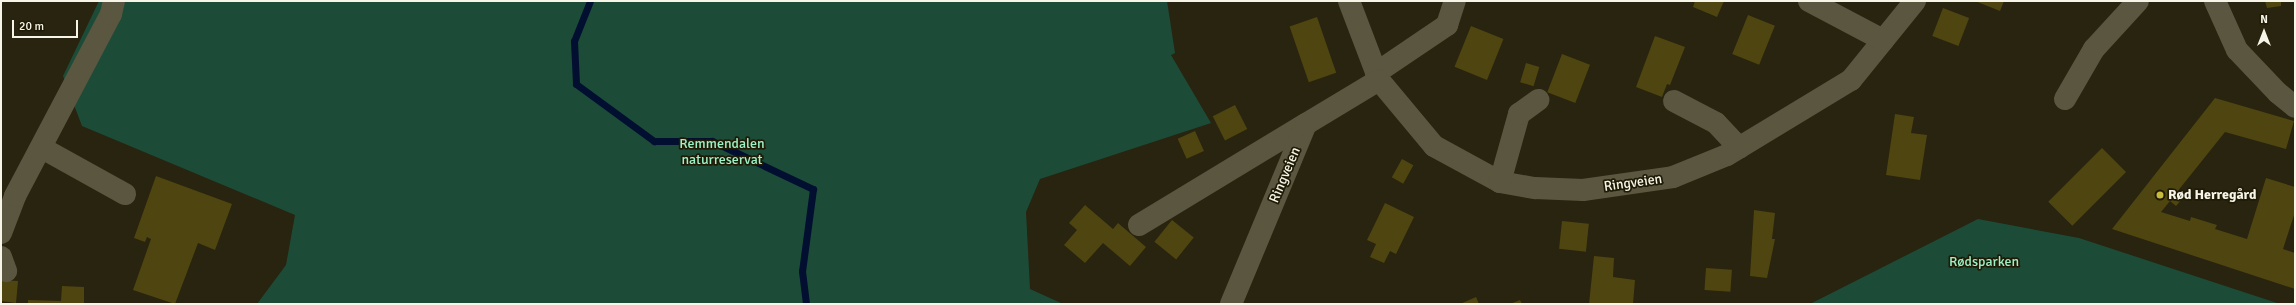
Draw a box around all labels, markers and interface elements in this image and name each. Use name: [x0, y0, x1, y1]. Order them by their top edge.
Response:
scale bar: [14, 12, 80, 38]
north arrow: [2244, 12, 2284, 52]
text: N: [2260, 13, 2268, 26]
text: 20 m: [19, 19, 44, 34]
park label: Remmendalen naturreservat: [679, 136, 765, 168]
street label: Ringveien: [1266, 145, 1304, 205]
street label: Ringveien: [1603, 171, 1663, 195]
place label: Rød Herregård: [2168, 187, 2257, 203]
marker: Rød Herregård: [2155, 190, 2165, 200]
park label: Rødsparken: [1949, 254, 2019, 270]

